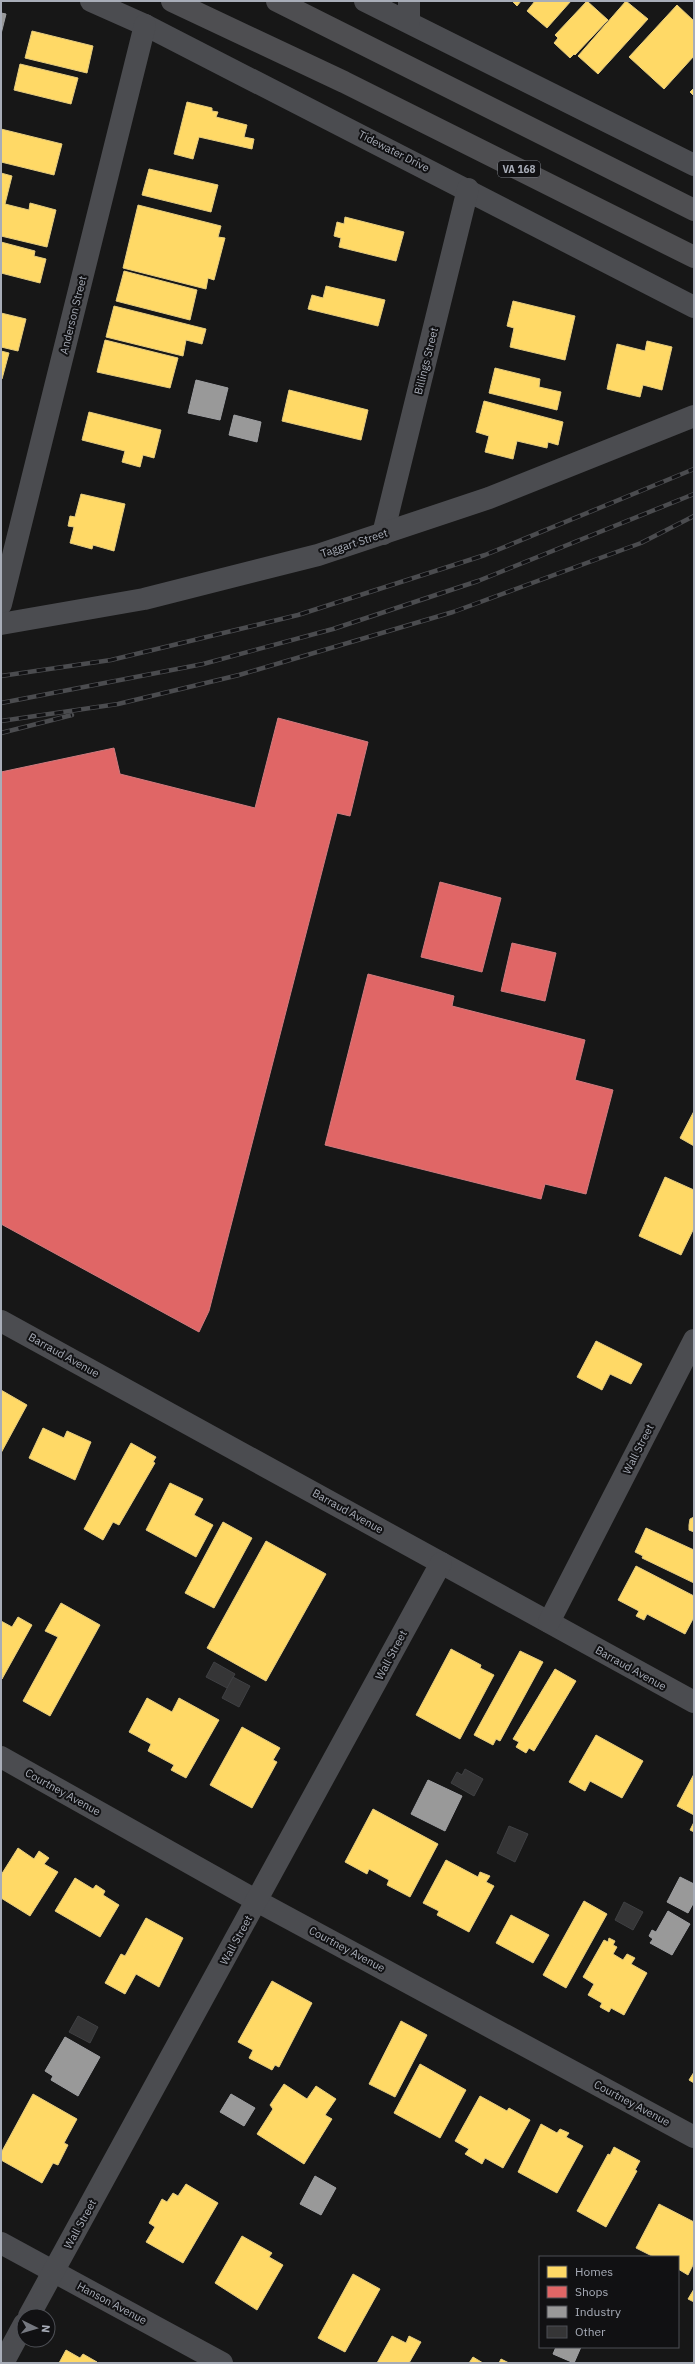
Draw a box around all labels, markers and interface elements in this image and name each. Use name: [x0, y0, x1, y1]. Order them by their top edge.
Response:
street label: Tidewater Drive: [356, 127, 432, 175]
road number: VA 168: [498, 161, 540, 177]
street label: Anderson Street: [56, 274, 90, 356]
street label: Billings Street: [411, 326, 441, 396]
street label: Taggart Street: [319, 526, 389, 560]
street label: Barraud Avenue: [26, 1330, 102, 1380]
street label: Wall Street: [619, 1422, 657, 1476]
street label: Barraud Avenue: [310, 1486, 386, 1536]
street label: Wall Street: [372, 1628, 410, 1682]
street label: Barraud Avenue: [593, 1643, 669, 1693]
street label: Courtney Avenue: [23, 1765, 103, 1819]
street label: Wall Street: [217, 1913, 255, 1967]
street label: Courtney Avenue: [307, 1923, 387, 1975]
street label: Courtney Avenue: [592, 2077, 672, 2129]
street label: Wall Street: [61, 2197, 99, 2251]
legend: [539, 2256, 679, 2348]
text: Homes: [575, 2264, 613, 2279]
street label: Hanson Avenue: [75, 2279, 149, 2327]
text: Shops: [575, 2284, 608, 2299]
text: Industry: [575, 2304, 621, 2319]
north arrow: [16, 2308, 56, 2348]
text: N: [39, 2324, 53, 2333]
text: Other: [575, 2324, 606, 2339]

